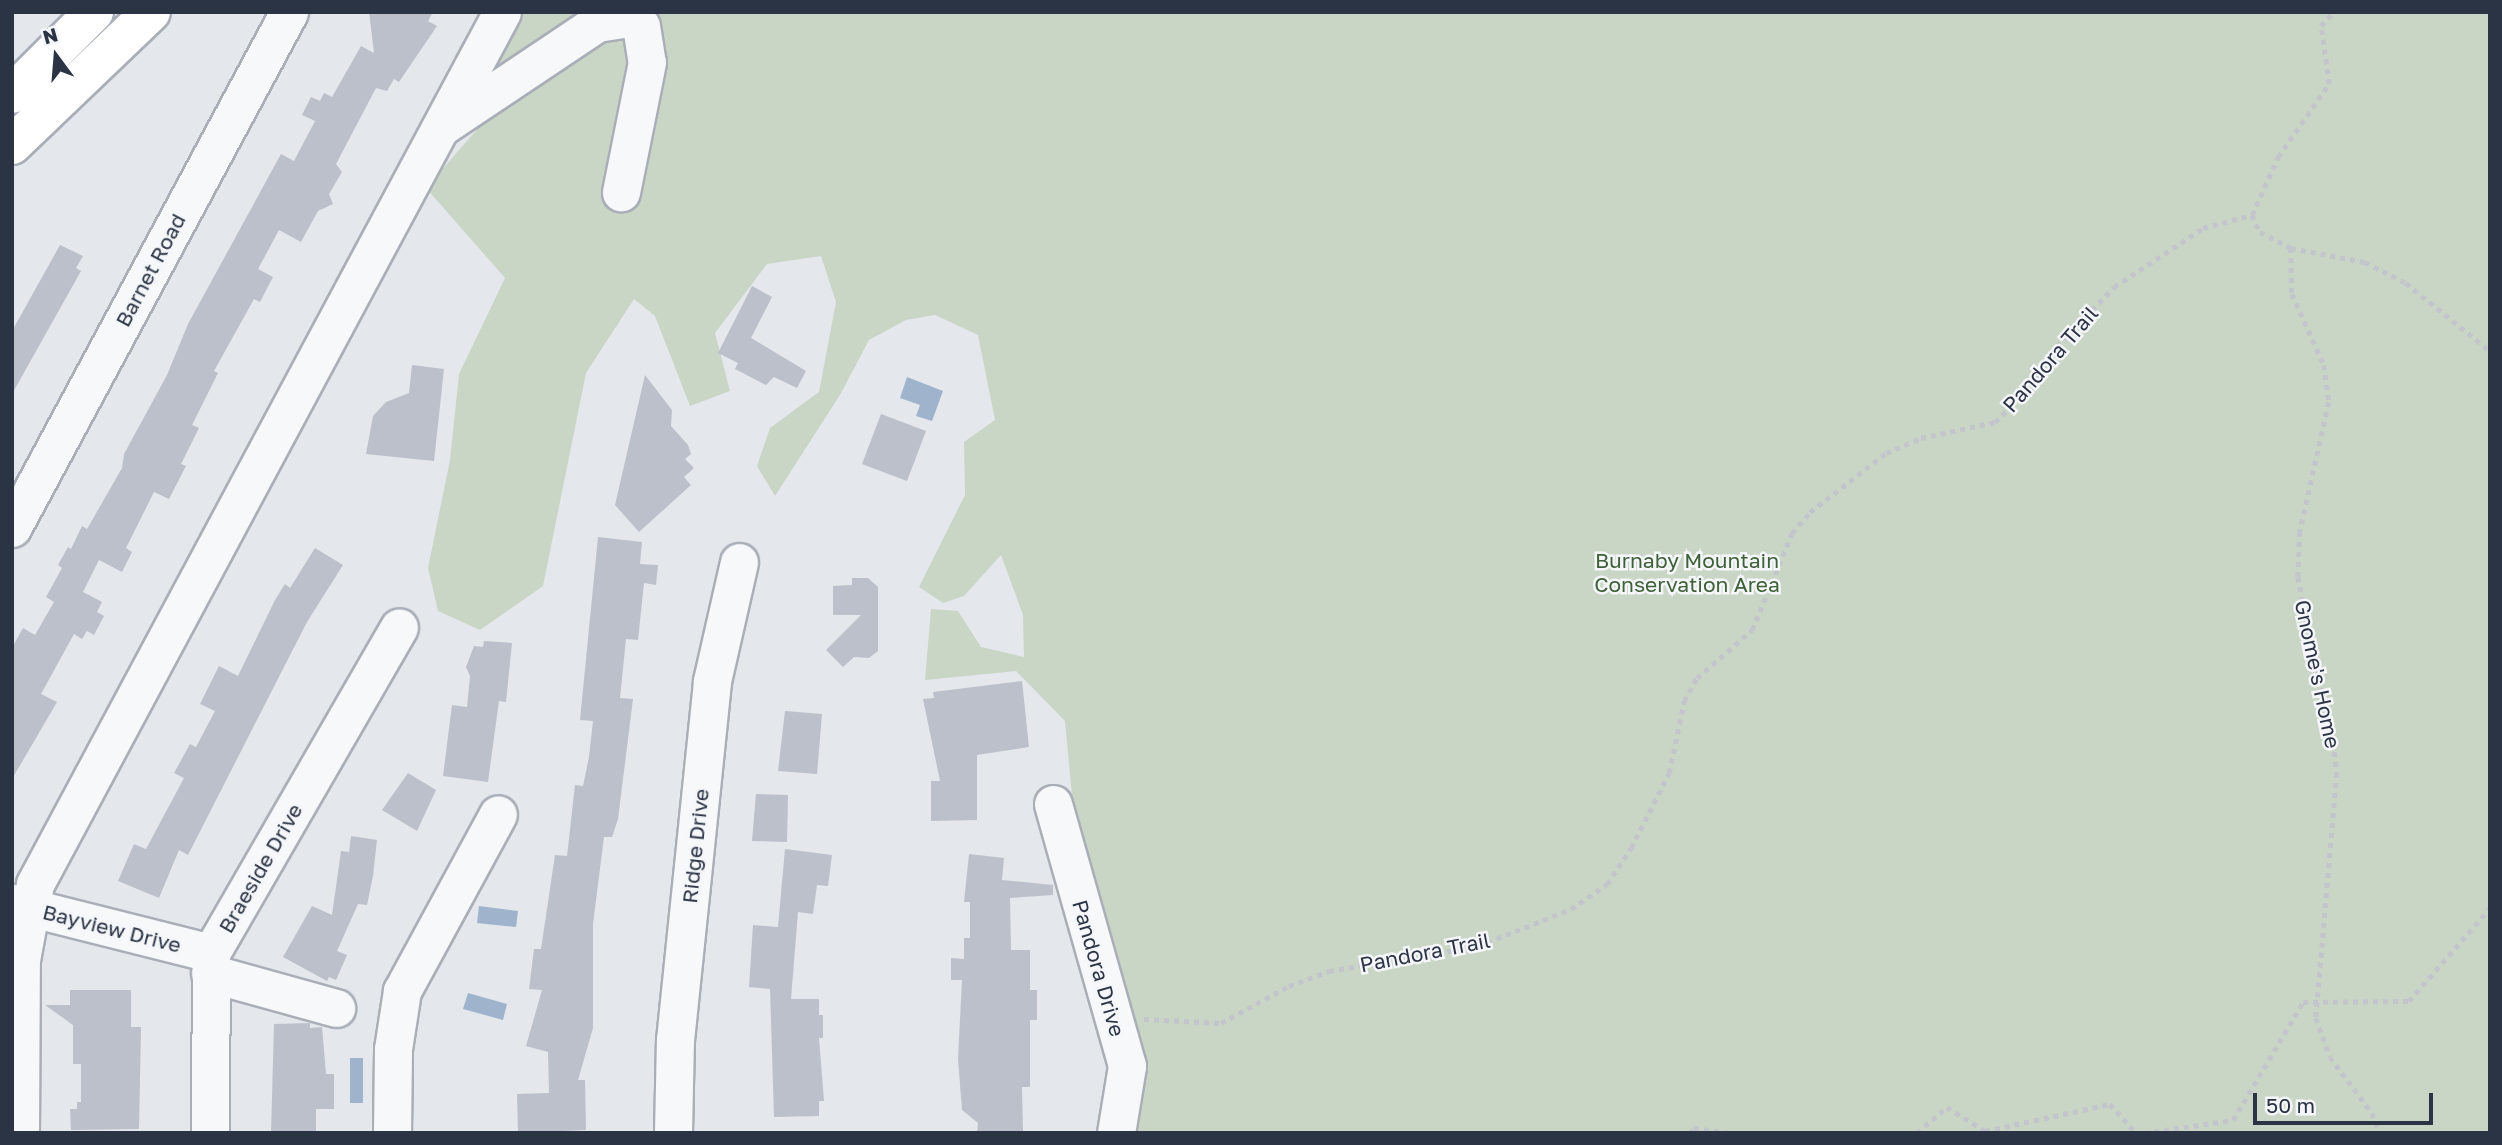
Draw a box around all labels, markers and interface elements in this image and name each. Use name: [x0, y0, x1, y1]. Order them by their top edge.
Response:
north arrow: [21, 21, 91, 91]
text: N: [40, 22, 60, 48]
street label: Barnet Road: [110, 209, 190, 331]
street label: Pandora Trail: [1997, 301, 2103, 417]
park label: Burnaby Mountain Conservation Area: [1594, 547, 1780, 597]
street label: Gnome's Home: [2290, 597, 2346, 751]
street label: Ridge Drive: [676, 787, 714, 905]
street label: Braeside Drive: [213, 799, 307, 937]
street label: Pandora Drive: [1067, 897, 1131, 1039]
street label: Bayview Drive: [40, 899, 184, 957]
street label: Pandora Trail: [1358, 927, 1492, 977]
scale bar: [2257, 1078, 2437, 1122]
text: 50 m: [2266, 1092, 2315, 1118]

